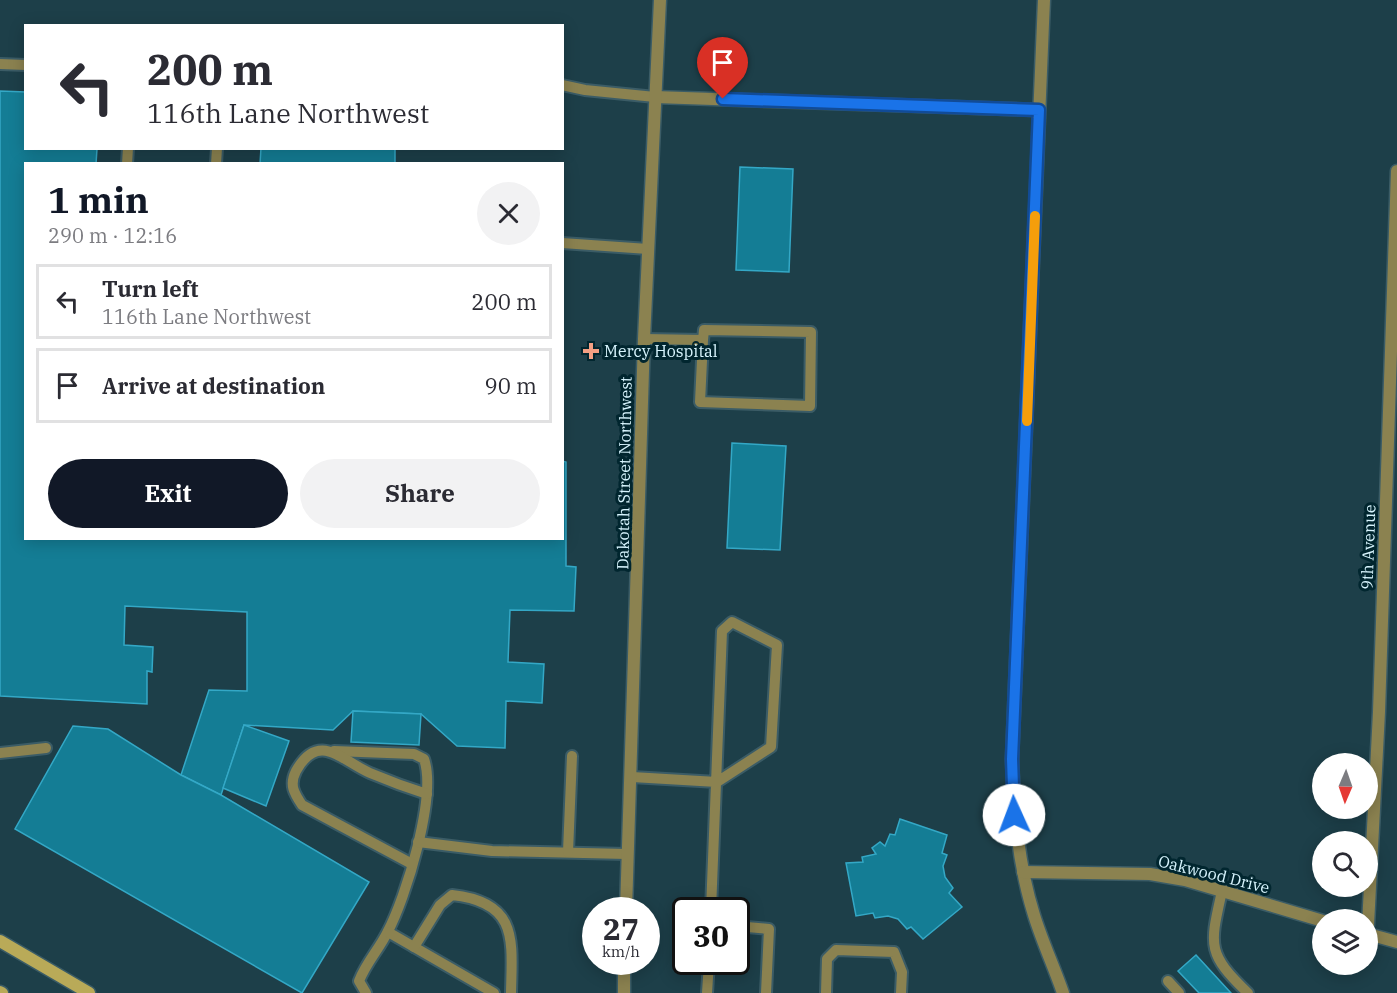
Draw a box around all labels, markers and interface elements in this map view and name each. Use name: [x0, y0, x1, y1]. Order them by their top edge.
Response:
pin: [697, 37, 748, 99]
text: 200 m: [147, 42, 273, 97]
icon: arrive: [706, 46, 739, 79]
icon: left: [48, 48, 126, 126]
text: 116th Lane Northwest: [147, 95, 429, 130]
text: 1 min: [48, 176, 149, 223]
button: close: [477, 182, 540, 245]
text: 290 m · 12:16: [48, 222, 177, 249]
text: Turn left: [102, 274, 198, 303]
icon: left: [51, 285, 84, 318]
text: 200 m: [471, 287, 537, 316]
text: 116th Lane Northwest: [102, 303, 311, 330]
place label: Mercy Hospital: [604, 341, 718, 361]
marker: Mercy Hospital: [582, 342, 600, 360]
icon: arrive: [51, 369, 84, 402]
text: Arrive at destination: [102, 371, 325, 400]
text: 90 m: [485, 371, 537, 400]
street label: Dakotah Street Northwest: [612, 376, 636, 570]
button: Exit: [48, 459, 288, 528]
button: Share: [300, 459, 540, 528]
street label: 9th Avenue: [1357, 504, 1379, 590]
north arrow: [1312, 753, 1378, 819]
map controls: [1312, 753, 1378, 975]
position arrow: [982, 783, 1046, 847]
button: search: [1312, 831, 1378, 897]
street label: Oakwood Drive: [1156, 850, 1272, 898]
speed limit sign: 30: [672, 897, 750, 975]
text: 27: [603, 909, 639, 948]
button: layers: [1312, 909, 1378, 975]
text: km/h: [602, 942, 640, 961]

